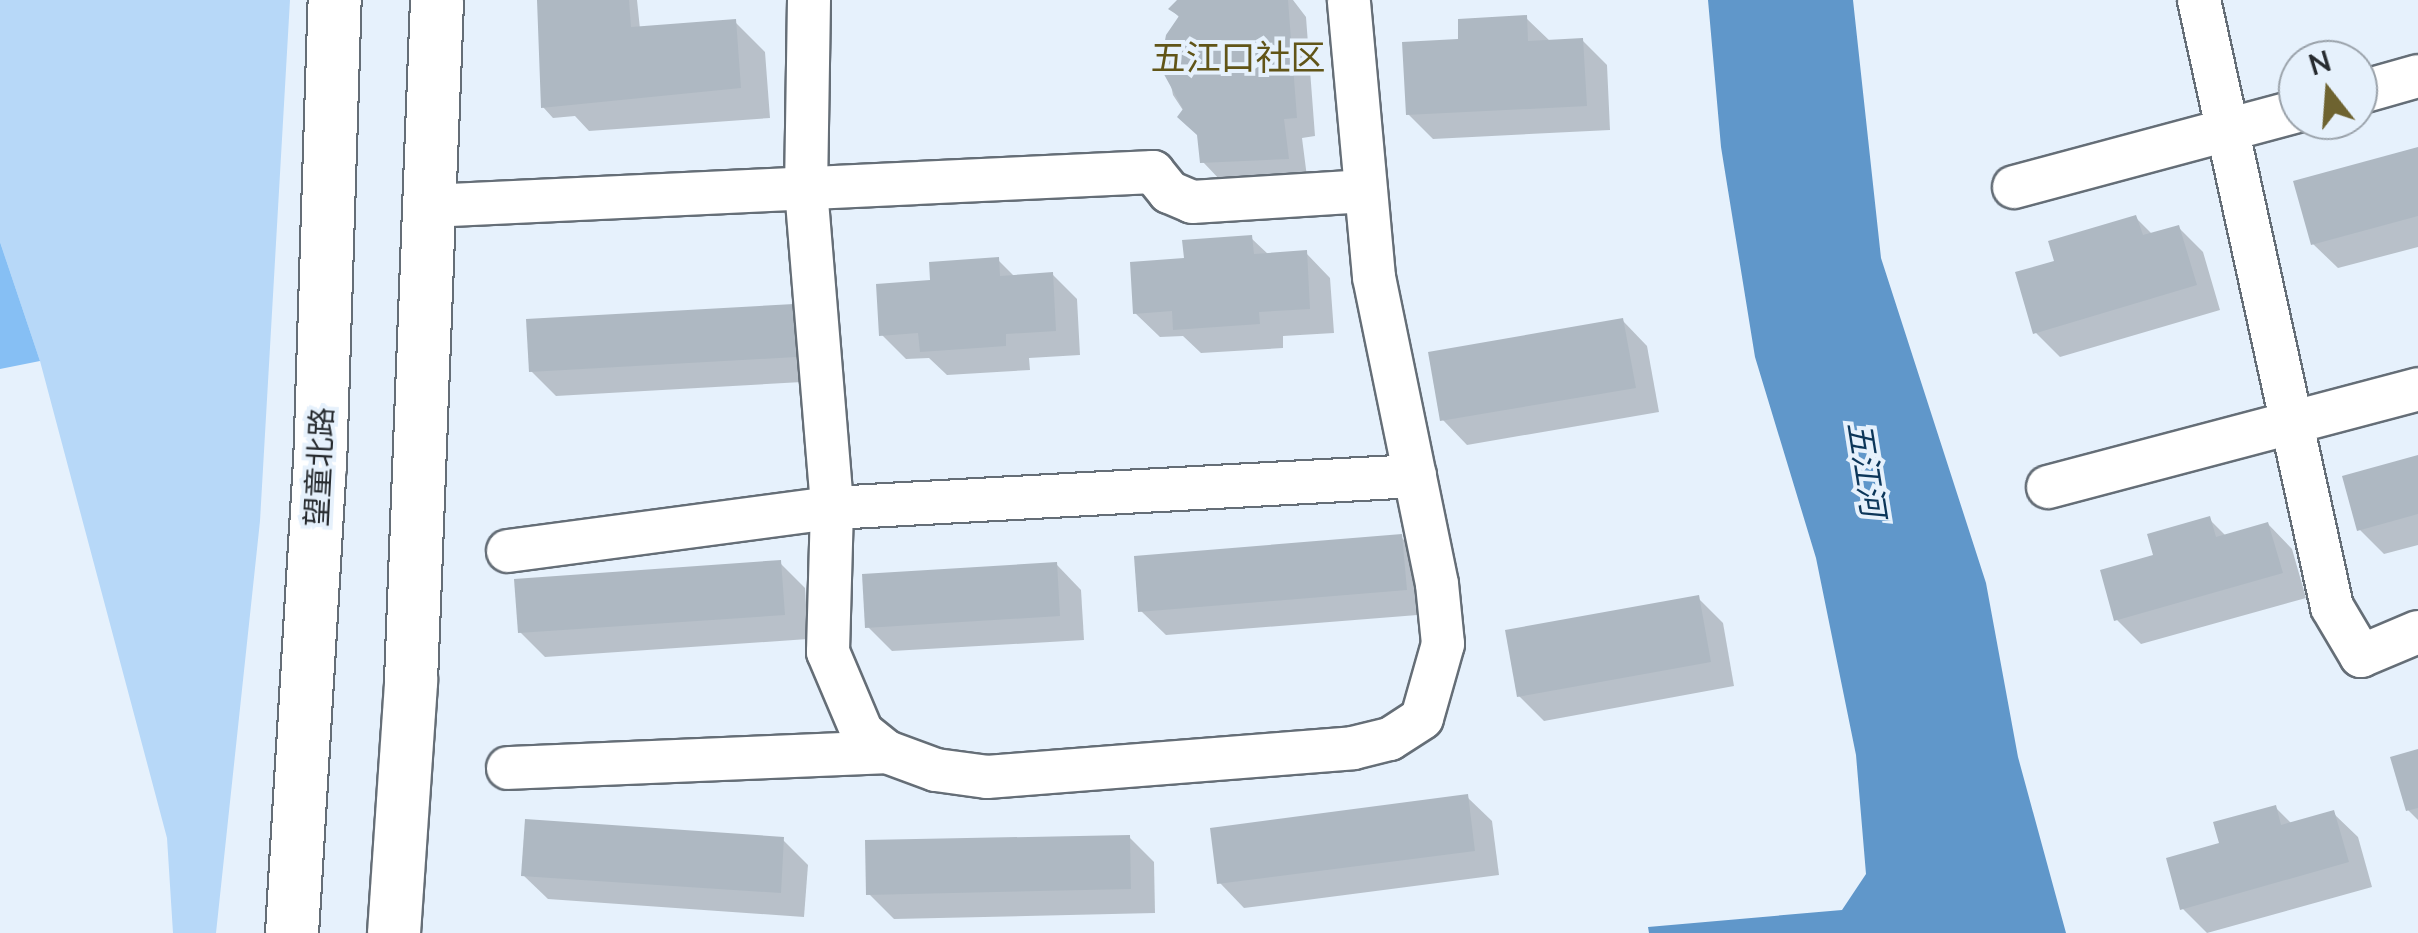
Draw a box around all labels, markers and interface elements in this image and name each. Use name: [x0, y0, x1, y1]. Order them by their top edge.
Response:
district label: 五江口社区: [1151, 36, 1325, 78]
north arrow: [2278, 40, 2378, 140]
text: N: [2304, 43, 2335, 83]
street label: 望童北路: [298, 406, 340, 528]
water label: 五江河: [1841, 419, 1893, 519]

